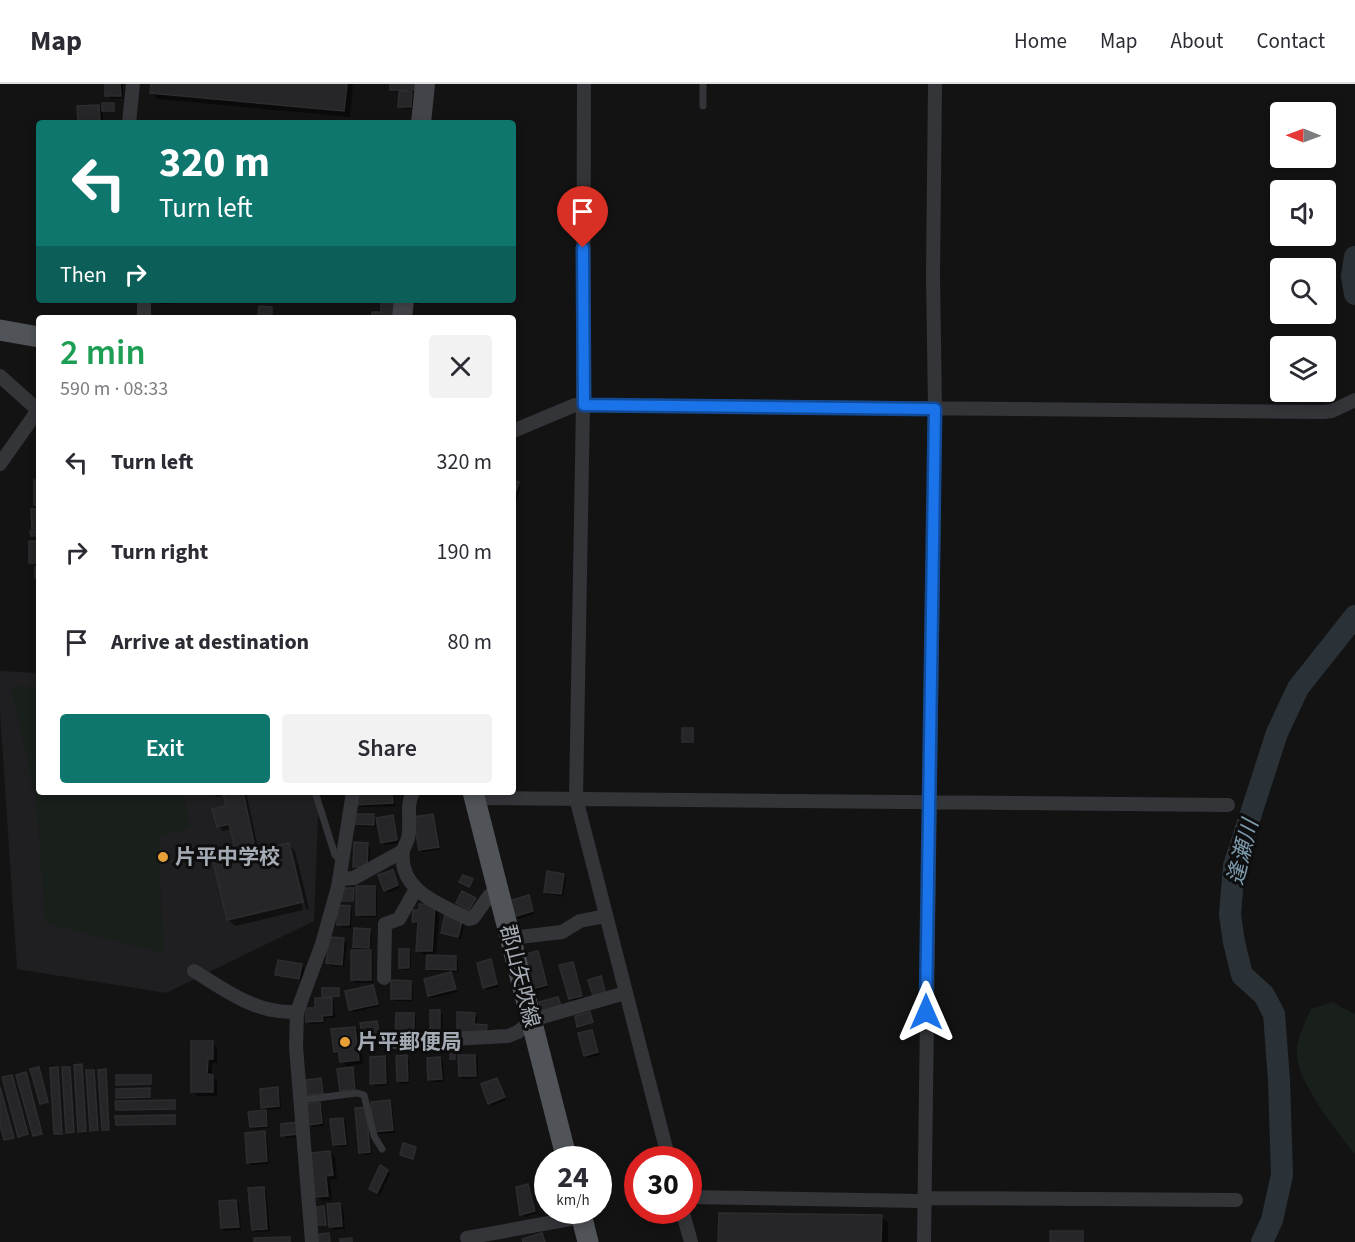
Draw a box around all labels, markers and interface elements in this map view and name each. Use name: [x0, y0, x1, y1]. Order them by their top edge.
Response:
text: Map: [30, 21, 82, 61]
text: Home: [1014, 26, 1067, 56]
text: Map: [1100, 26, 1138, 56]
text: About: [1171, 26, 1223, 56]
text: Contact: [1256, 26, 1325, 56]
north arrow: [1270, 102, 1336, 168]
map controls: [1270, 102, 1336, 402]
text: 320 m: [159, 133, 270, 193]
icon: left: [60, 144, 138, 222]
button: sound: [1270, 180, 1336, 246]
pin: [557, 186, 608, 248]
text: Turn left: [159, 189, 253, 228]
icon: arrive: [566, 195, 599, 228]
icon: right: [119, 258, 152, 291]
button: search: [1270, 258, 1336, 324]
text: Then: [60, 259, 107, 291]
text: 2 min: [60, 327, 146, 378]
button: close: [429, 335, 492, 398]
button: layers: [1270, 336, 1336, 402]
text: 590 m · 08:33: [60, 375, 168, 403]
icon: left: [60, 446, 93, 479]
text: Turn left: [111, 446, 193, 478]
text: 320 m: [437, 446, 492, 478]
icon: right: [60, 536, 93, 569]
text: Turn right: [111, 536, 208, 568]
text: 190 m: [437, 536, 492, 568]
icon: arrive: [60, 626, 93, 659]
text: Arrive at destination: [111, 626, 309, 658]
text: 80 m: [447, 626, 492, 658]
button: Exit: [60, 714, 270, 783]
button: Share: [282, 714, 492, 783]
water label: 逢瀬川: [1219, 814, 1267, 888]
place label: 片平中学校: [175, 842, 280, 872]
marker: 片平中学校: [156, 850, 170, 864]
street label: 郡山矢吹線: [493, 921, 547, 1031]
position arrow: [894, 980, 958, 1044]
place label: 片平郵便局: [357, 1027, 462, 1057]
marker: 片平郵便局: [338, 1035, 352, 1049]
speed limit sign: 30: [624, 1146, 702, 1224]
text: 24: [557, 1156, 589, 1199]
text: km/h: [556, 1190, 590, 1211]

